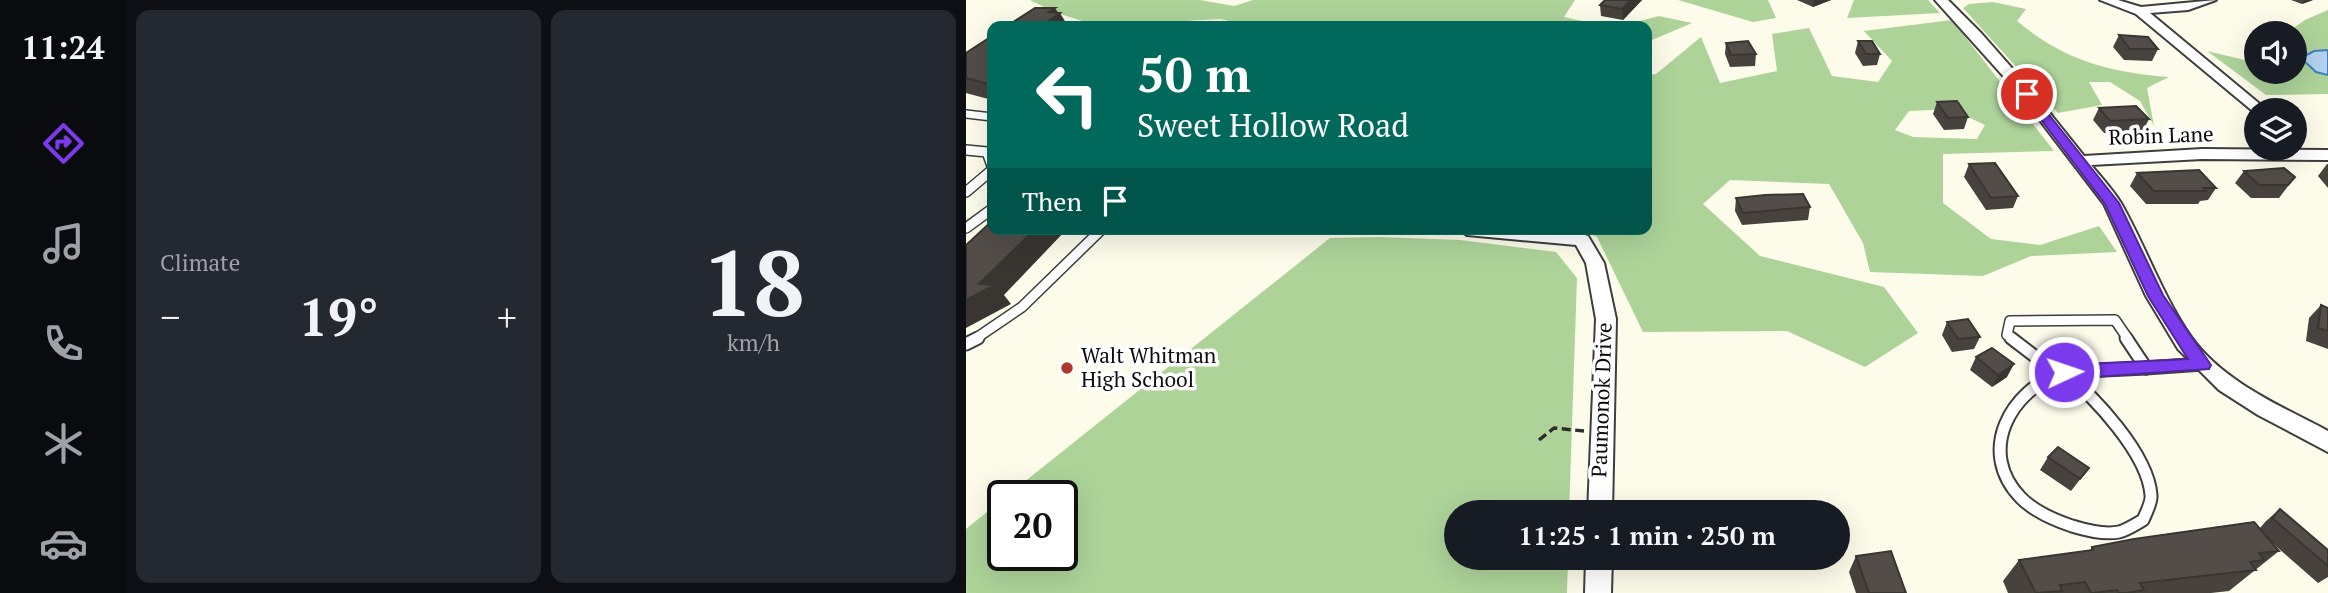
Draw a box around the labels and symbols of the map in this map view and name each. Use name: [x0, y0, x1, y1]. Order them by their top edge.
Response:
pin: [1997, 64, 2057, 124]
street label: Robin Lane: [2108, 119, 2214, 151]
street label: Paumonok Drive: [1584, 322, 1618, 478]
position arrow: [2027, 335, 2101, 409]
place label: Walt Whitman High School: [1081, 341, 1217, 393]
marker: Walt Whitman High School: [1059, 360, 1075, 376]
speed limit sign: 20: [987, 480, 1078, 571]

